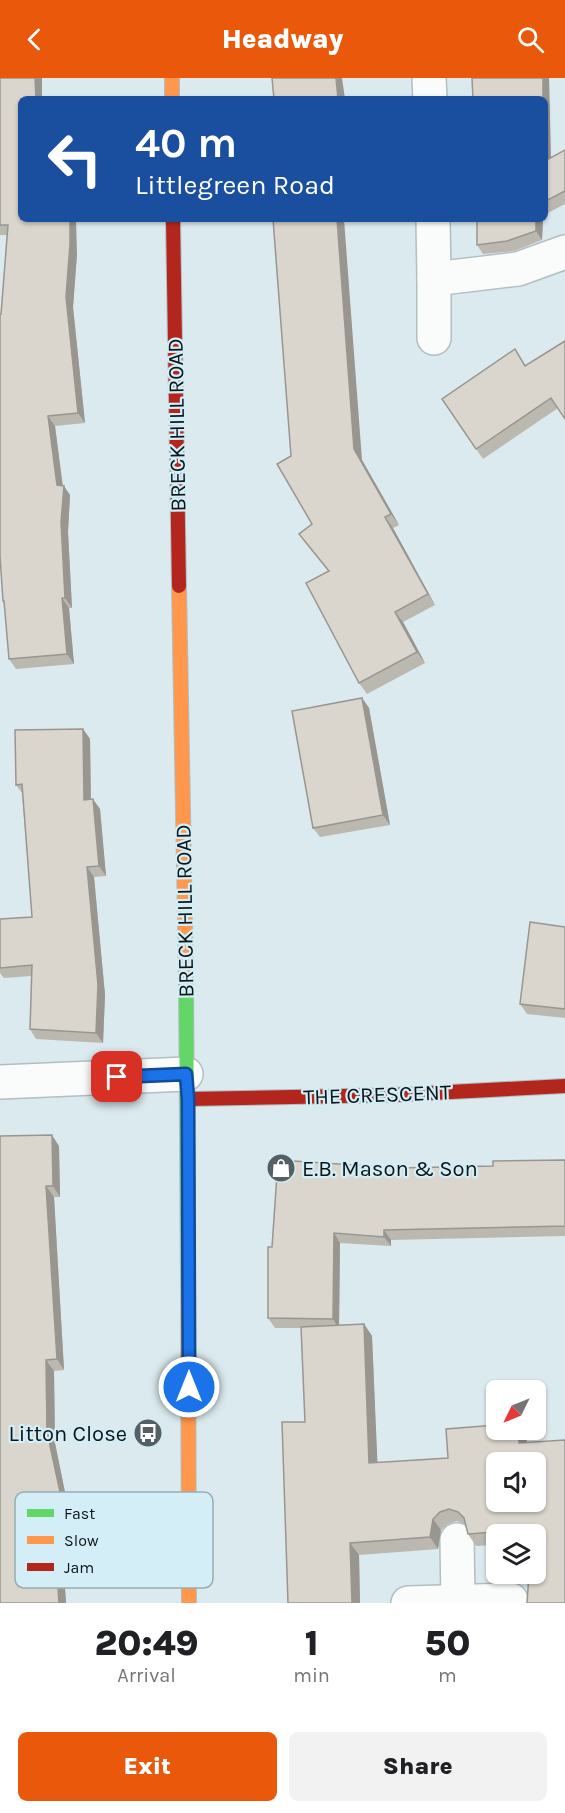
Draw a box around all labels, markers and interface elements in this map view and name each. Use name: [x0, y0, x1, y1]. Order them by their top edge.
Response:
icon: back: [18, 23, 51, 56]
text: Headway: [222, 23, 343, 55]
icon: search: [514, 23, 547, 56]
text: 40 m: [135, 118, 237, 168]
icon: left: [36, 120, 114, 198]
text: Littlegreen Road: [135, 169, 335, 201]
street label: BRECK HILL ROAD: [162, 338, 192, 512]
street label: BRECK HILL ROAD: [170, 824, 200, 998]
pin: [91, 1051, 142, 1102]
icon: arrive: [100, 1060, 133, 1093]
street label: THE CRESCENT: [303, 1079, 451, 1111]
shop icon: E.B. Mason & Son: [265, 1152, 297, 1184]
place label: E.B. Mason & Son: [302, 1156, 478, 1182]
position arrow: [157, 1355, 221, 1419]
north arrow: [486, 1380, 546, 1440]
map controls: [486, 1380, 546, 1584]
bus stop icon: Litton Close: [132, 1417, 164, 1449]
place label: Litton Close: [9, 1421, 127, 1447]
button: sound: [486, 1452, 546, 1512]
legend: [15, 1492, 213, 1588]
text: Fast: [64, 1504, 95, 1523]
button: layers: [486, 1524, 546, 1584]
text: Slow: [64, 1531, 99, 1550]
text: Jam: [64, 1558, 94, 1577]
text: 20:49: [95, 1622, 199, 1664]
text: 1: [305, 1622, 318, 1664]
text: 50: [425, 1622, 470, 1664]
text: Arrival: [117, 1664, 176, 1687]
text: min: [293, 1664, 330, 1687]
text: m: [438, 1664, 457, 1687]
button: Exit: [18, 1732, 277, 1801]
button: Share: [289, 1732, 547, 1801]

